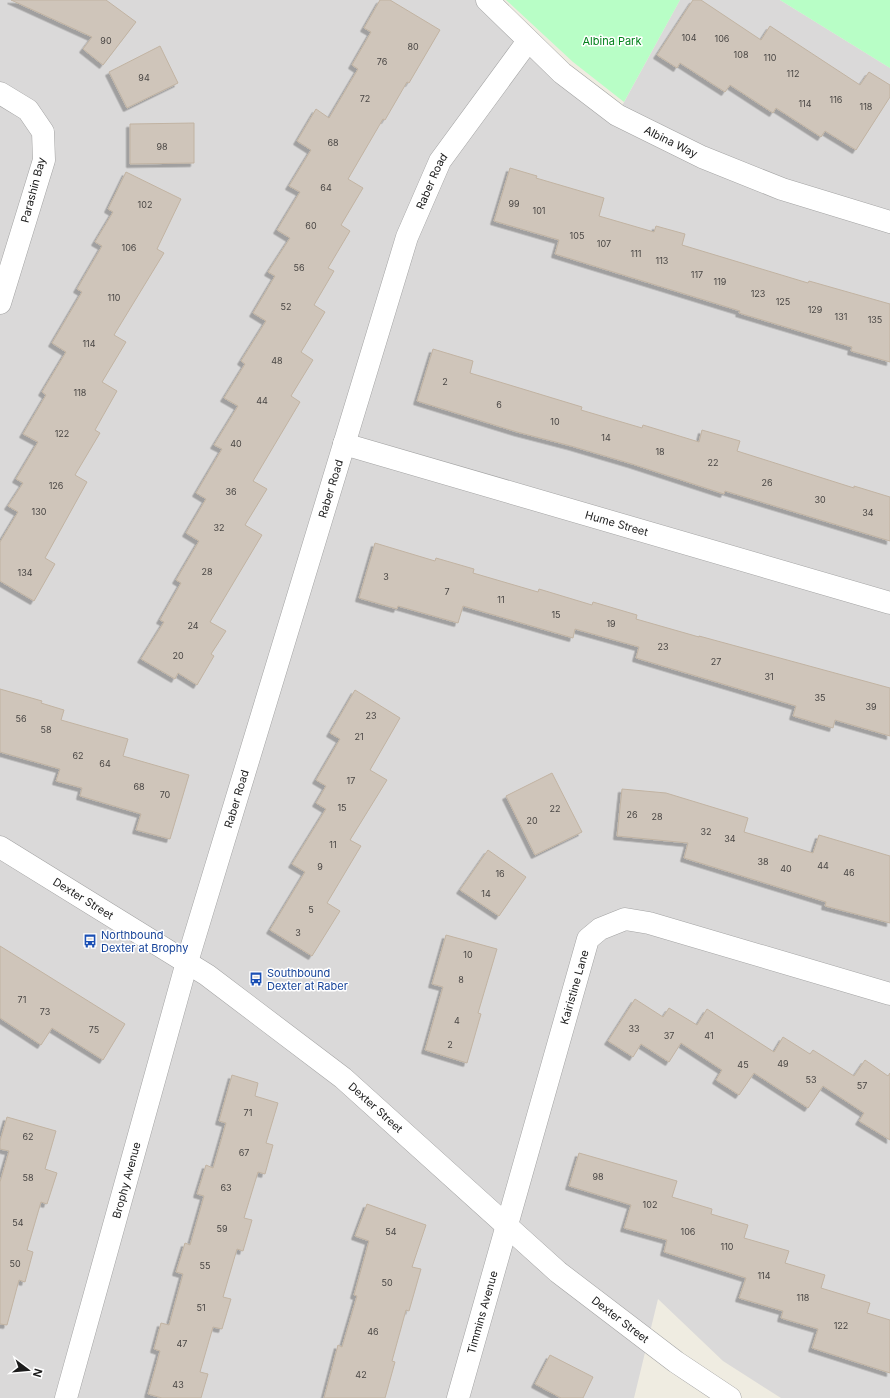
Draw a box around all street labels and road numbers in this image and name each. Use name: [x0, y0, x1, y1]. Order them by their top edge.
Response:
street label: Albina Way: [642, 123, 700, 161]
street label: Raber Road: [413, 150, 450, 212]
street label: Parashin Bay: [18, 156, 48, 224]
street label: Raber Road: [315, 458, 346, 520]
street label: Hume Street: [584, 508, 650, 539]
street label: Raber Road: [221, 768, 252, 830]
street label: Dexter Street: [50, 875, 117, 923]
street label: Kairistine Lane: [557, 948, 592, 1026]
street label: Dexter Street: [346, 1079, 406, 1136]
street label: Brophy Avenue: [109, 1140, 144, 1220]
street label: Timmins Avenue: [464, 1269, 501, 1356]
street label: Dexter Street: [589, 1293, 652, 1346]

